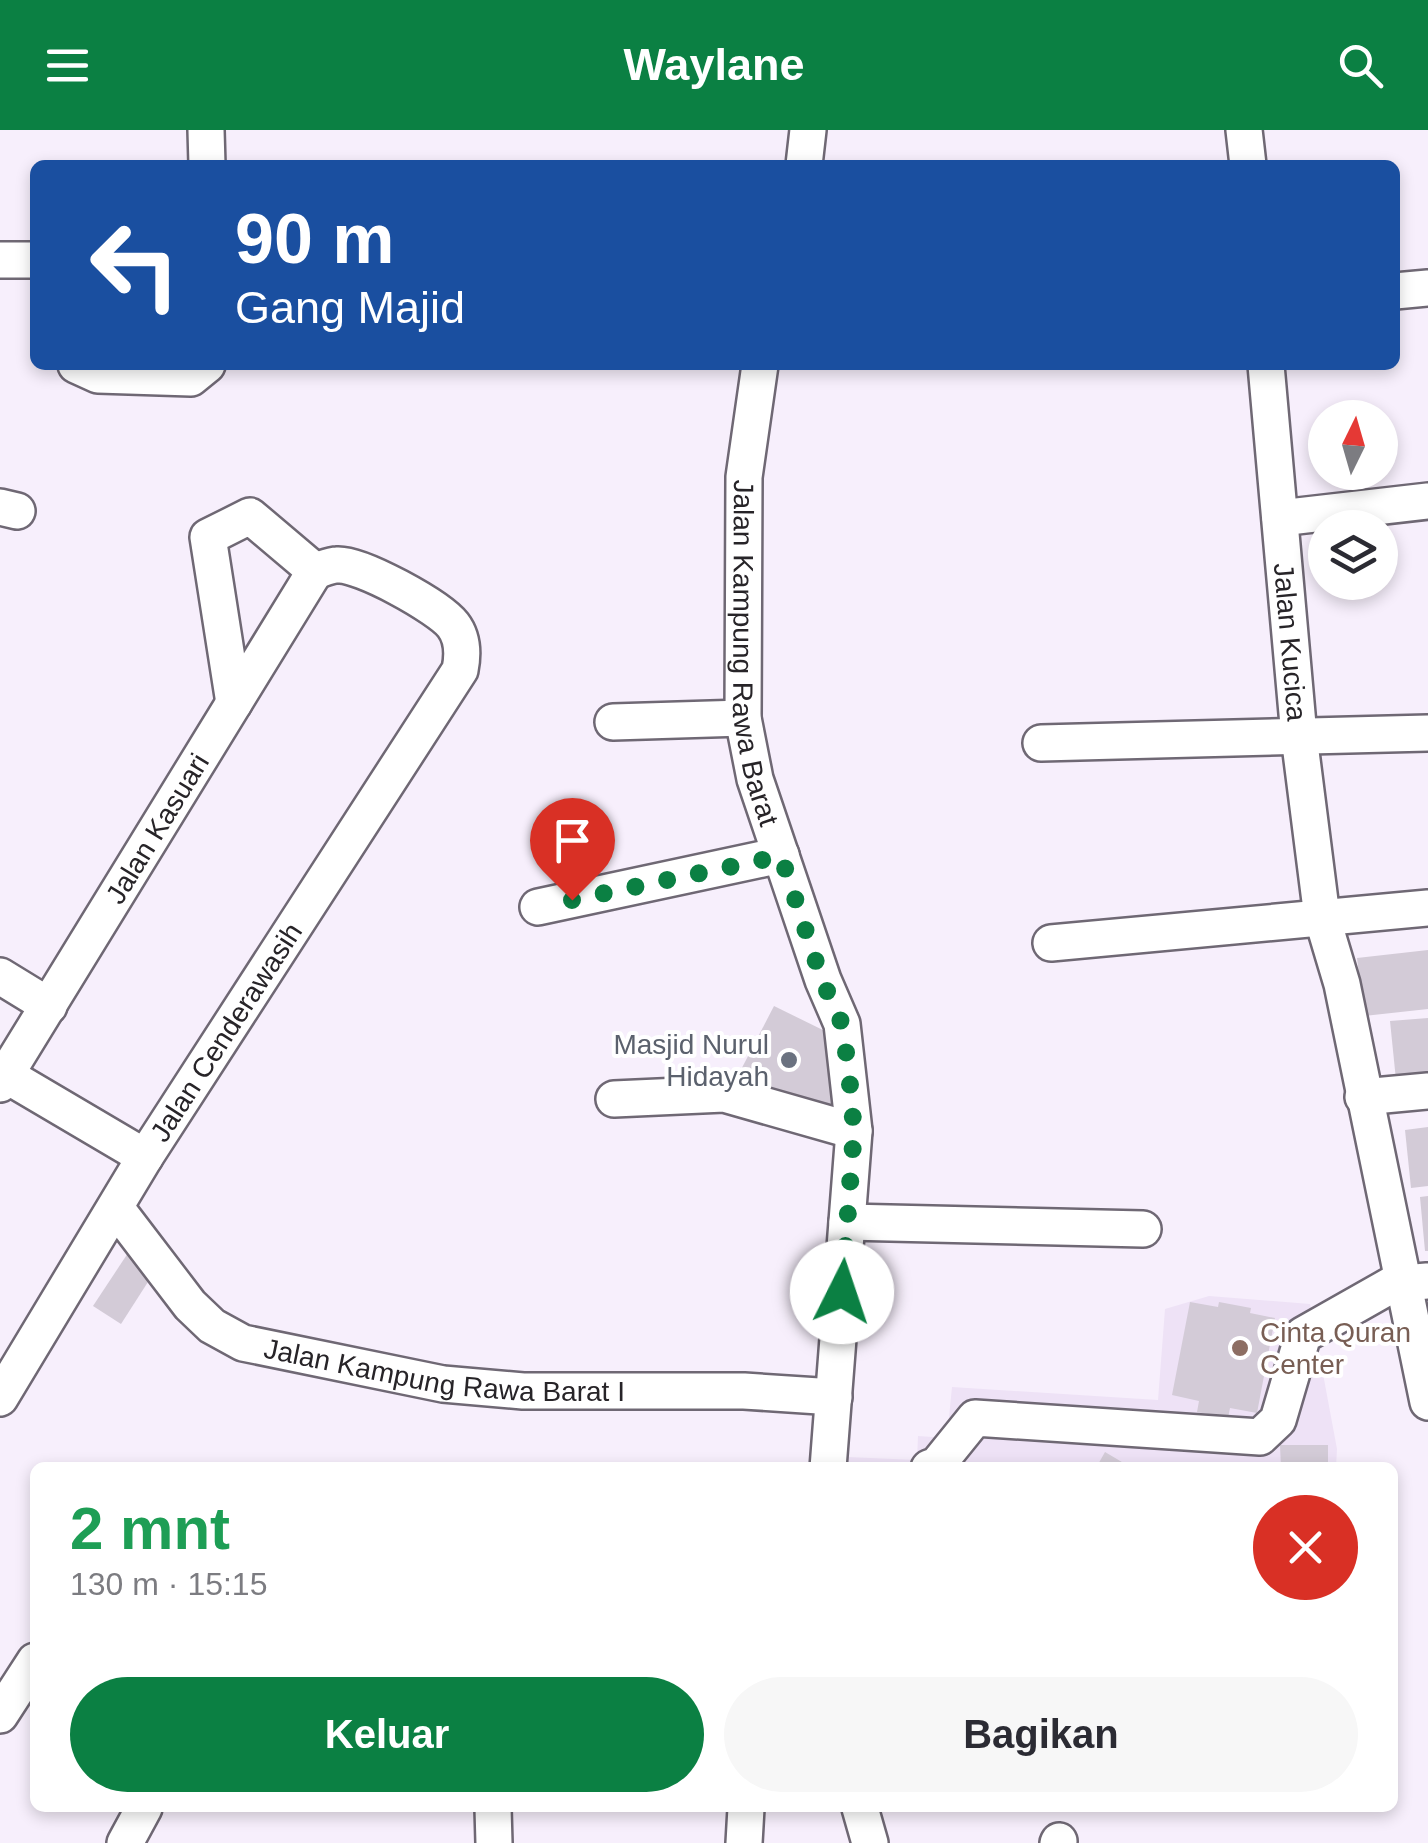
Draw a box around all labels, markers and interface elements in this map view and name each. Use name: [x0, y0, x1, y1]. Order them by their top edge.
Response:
icon: menu: [40, 38, 95, 93]
icon: search: [1333, 38, 1388, 93]
text: Waylane: [624, 39, 804, 90]
icon: left: [70, 200, 200, 330]
text: 90 m: [235, 200, 395, 278]
text: Gang Majid: [235, 282, 465, 333]
north arrow: [1308, 400, 1398, 490]
map controls: [1308, 400, 1398, 600]
street label: Jalan Kampung Rawa Barat: [727, 479, 785, 830]
button: layers: [1308, 510, 1398, 600]
street label: Jalan Kucica: [1268, 561, 1313, 723]
street label: Jalan Kasuari: [100, 748, 215, 909]
pin: [530, 798, 615, 901]
icon: arrive: [545, 813, 600, 868]
street label: Jalan Cenderawasih: [144, 917, 308, 1147]
place label: Masjid Nurul Hidayah: [613, 1029, 769, 1092]
marker: Masjid Nurul Hidayah: [778, 1049, 800, 1071]
position arrow: [790, 1240, 894, 1344]
place label: Cinta Quran Center: [1260, 1317, 1411, 1380]
street label: Jalan Kampung Rawa Barat I: [261, 1333, 625, 1407]
marker: Cinta Quran Center: [1229, 1337, 1251, 1359]
text: 2 mnt: [70, 1495, 230, 1562]
button: close: [1253, 1495, 1358, 1600]
text: 130 m · 15:15: [70, 1566, 267, 1602]
button: Keluar: [70, 1677, 704, 1792]
button: Bagikan: [724, 1677, 1358, 1792]

